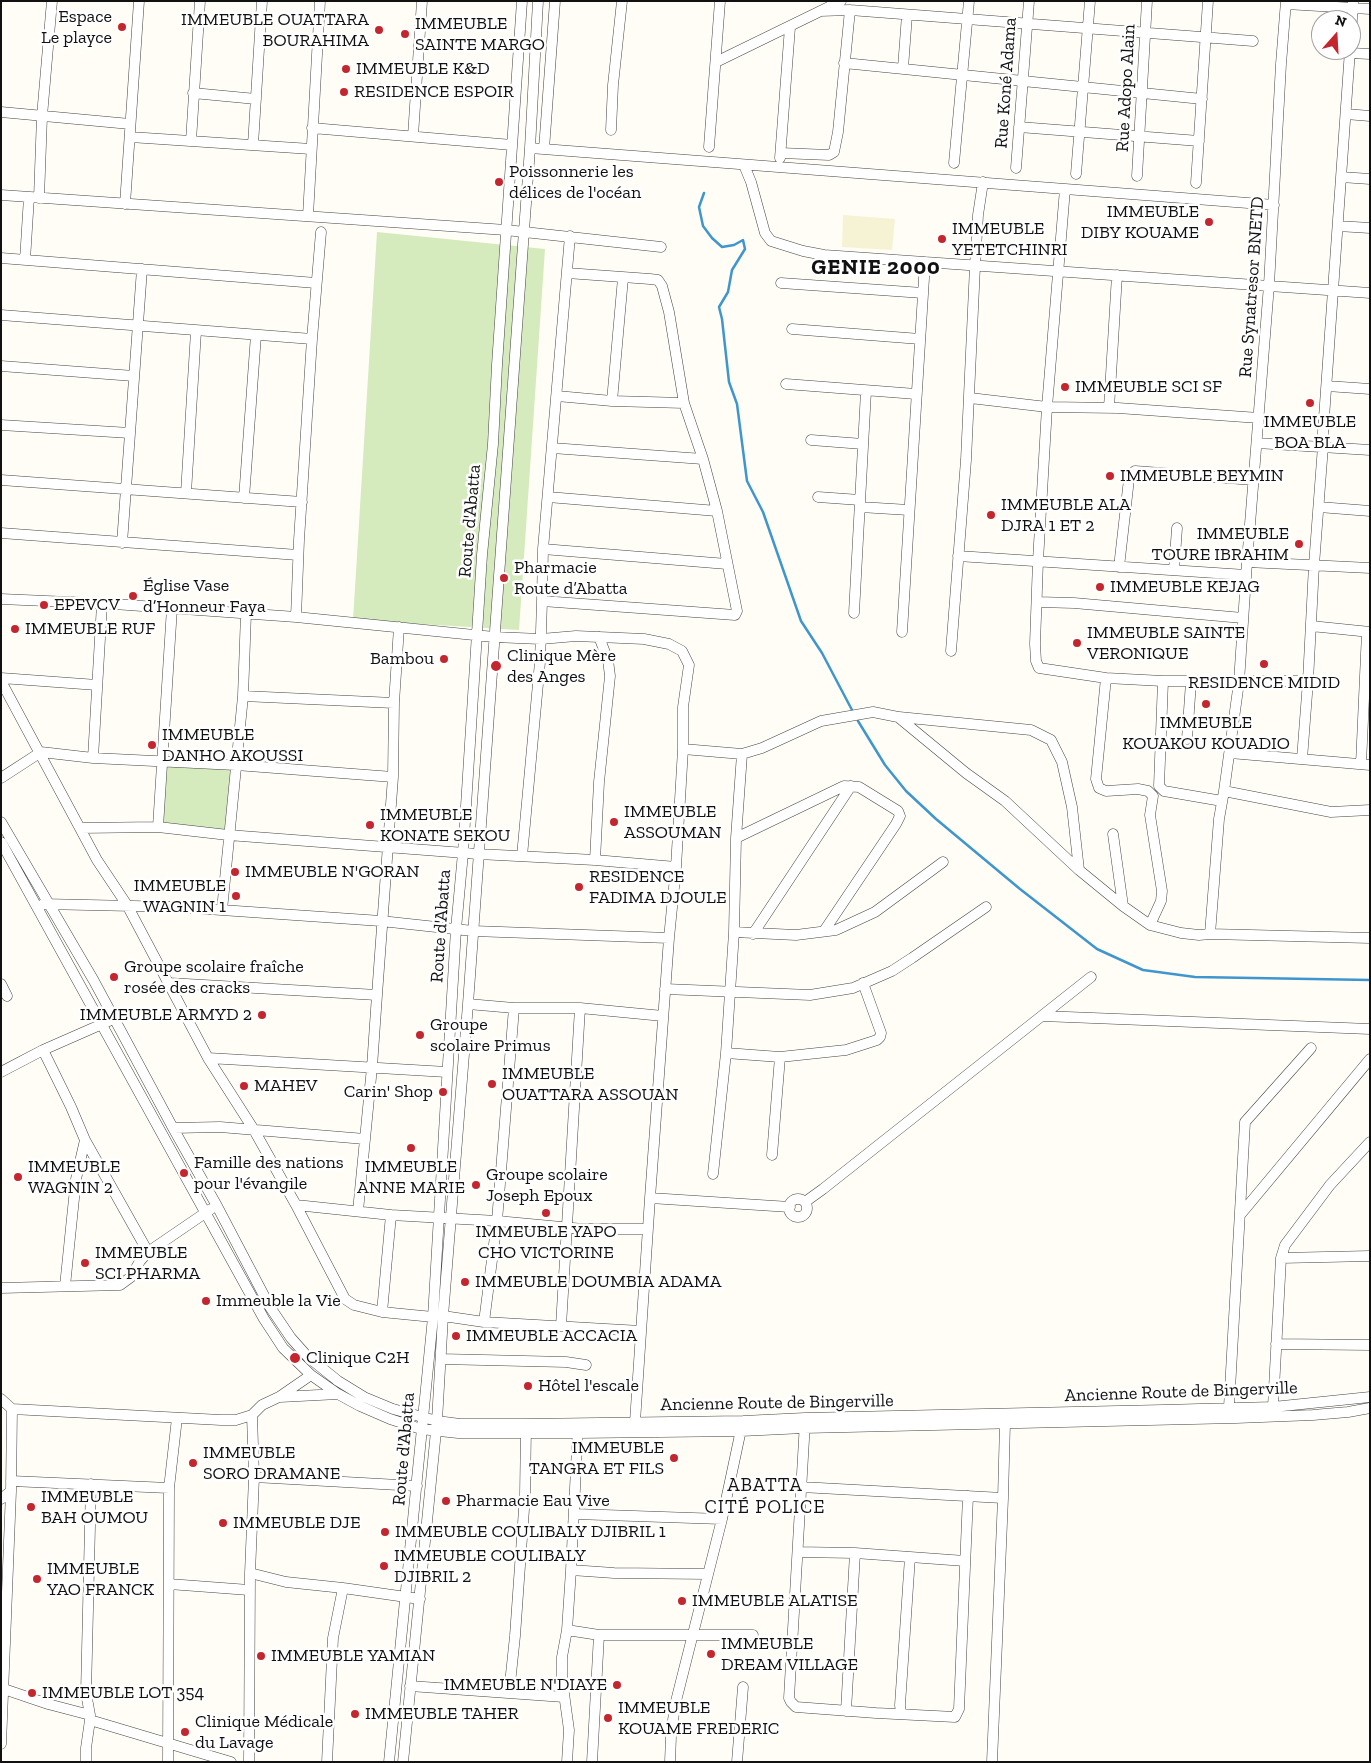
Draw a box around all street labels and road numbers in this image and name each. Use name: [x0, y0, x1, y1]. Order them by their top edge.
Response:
street label: Rue Koné Adama: [991, 17, 1021, 149]
street label: Rue Adopo Alain: [1112, 24, 1140, 152]
street label: Rue Synatresor BNETD: [1235, 196, 1269, 378]
street label: Route d'Abatta: [454, 464, 486, 578]
street label: Route d'Abatta: [426, 869, 456, 983]
street label: Ancienne Route de Bingerville: [1064, 1377, 1298, 1407]
street label: Ancienne Route de Bingerville: [660, 1390, 894, 1416]
street label: Route d'Abatta: [388, 1392, 420, 1506]

